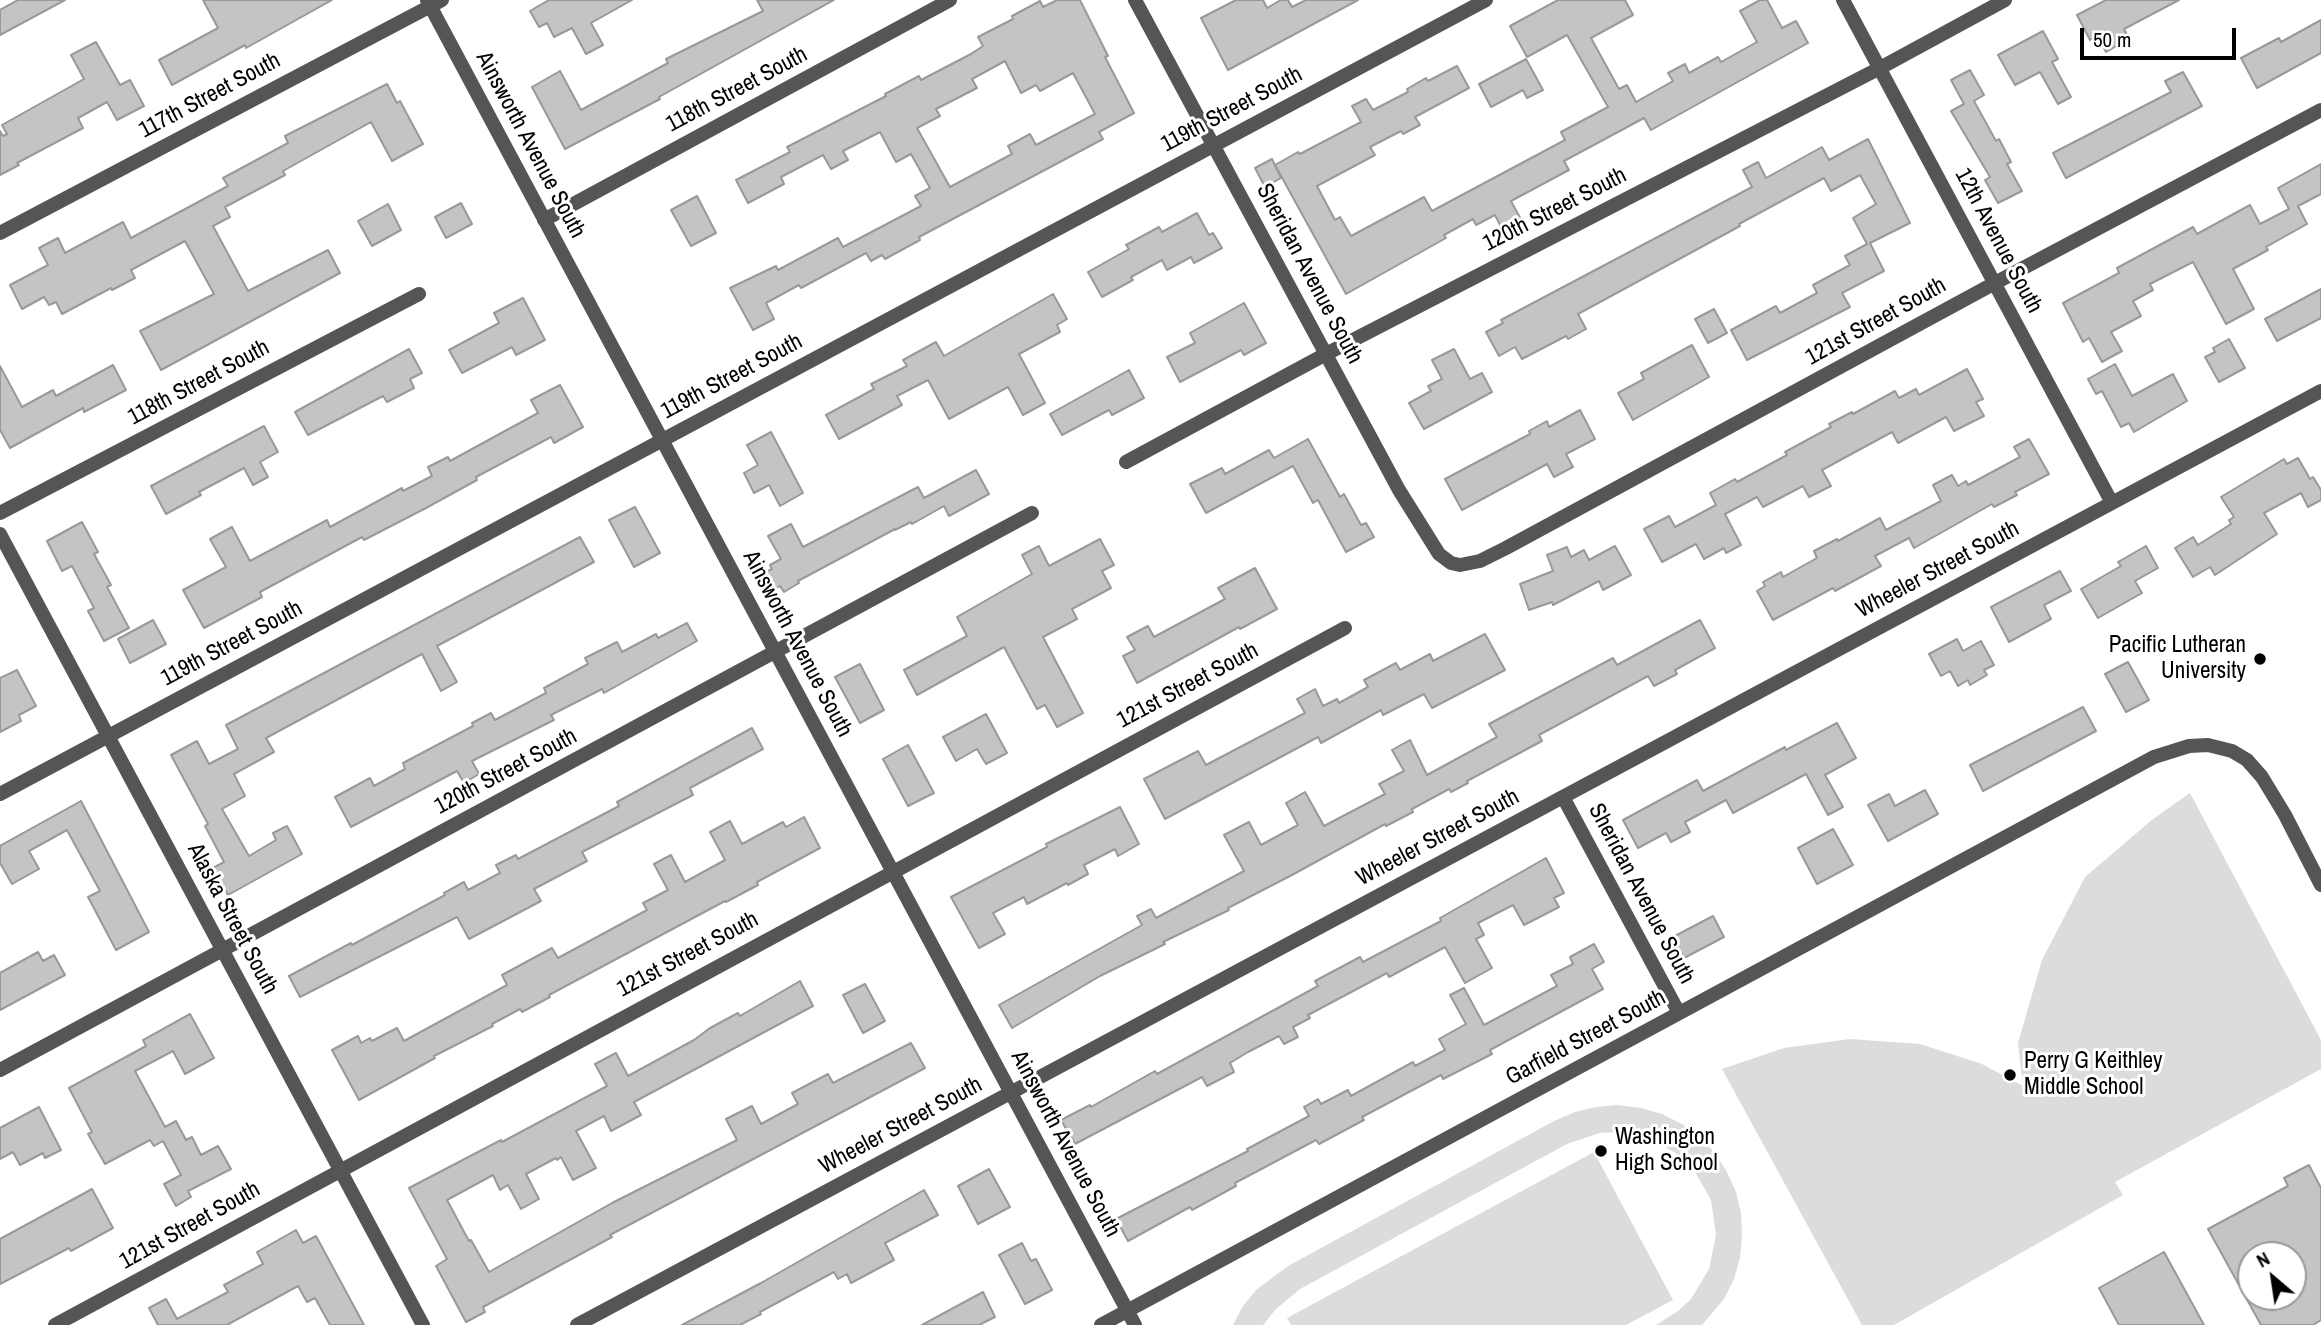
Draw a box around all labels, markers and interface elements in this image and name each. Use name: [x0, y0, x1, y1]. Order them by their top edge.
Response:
scale bar: [2083, 14, 2239, 58]
text: 50 m: [2093, 25, 2131, 54]
street label: 118th Street South: [662, 41, 812, 139]
street label: 117th Street South: [135, 47, 285, 145]
street label: Ainsworth Avenue South: [469, 47, 591, 243]
street label: 119th Street South: [1157, 61, 1307, 159]
street label: 120th Street South: [1479, 162, 1631, 258]
street label: 12th Avenue South: [1948, 164, 2048, 318]
street label: Sheridan Avenue South: [1250, 179, 1368, 369]
street label: 121st Street South: [1801, 272, 1951, 372]
street label: 119th Street South: [657, 328, 807, 426]
street label: 118th Street South: [124, 334, 274, 432]
street label: Wheeler Street South: [1852, 515, 2024, 625]
street label: Ainsworth Avenue South: [736, 546, 858, 742]
street label: 119th Street South: [157, 595, 307, 693]
place label: Pacific Lutheran University: [2109, 632, 2246, 686]
street label: 121st Street South: [1113, 637, 1263, 735]
marker: Pacific Lutheran University: [2252, 651, 2268, 667]
street label: 120th Street South: [430, 723, 582, 821]
street label: Wheeler Street South: [1352, 783, 1524, 893]
street label: Sheridan Avenue South: [1582, 799, 1700, 989]
street label: Alaska Street South: [181, 839, 283, 999]
street label: 121st Street South: [613, 906, 763, 1004]
street label: Garfield Street South: [1501, 984, 1671, 1092]
street label: Ainsworth Avenue South: [1004, 1046, 1126, 1242]
place label: Perry G Keithley Middle School: [2024, 1048, 2162, 1102]
marker: Perry G Keithley Middle School: [2002, 1067, 2018, 1083]
street label: Wheeler Street South: [815, 1071, 987, 1181]
place label: Washington High School: [1615, 1124, 1718, 1178]
marker: Washington High School: [1593, 1143, 1609, 1159]
street label: 121st Street South: [115, 1176, 265, 1276]
north arrow: [2237, 1241, 2307, 1311]
text: N: [2252, 1245, 2274, 1273]

